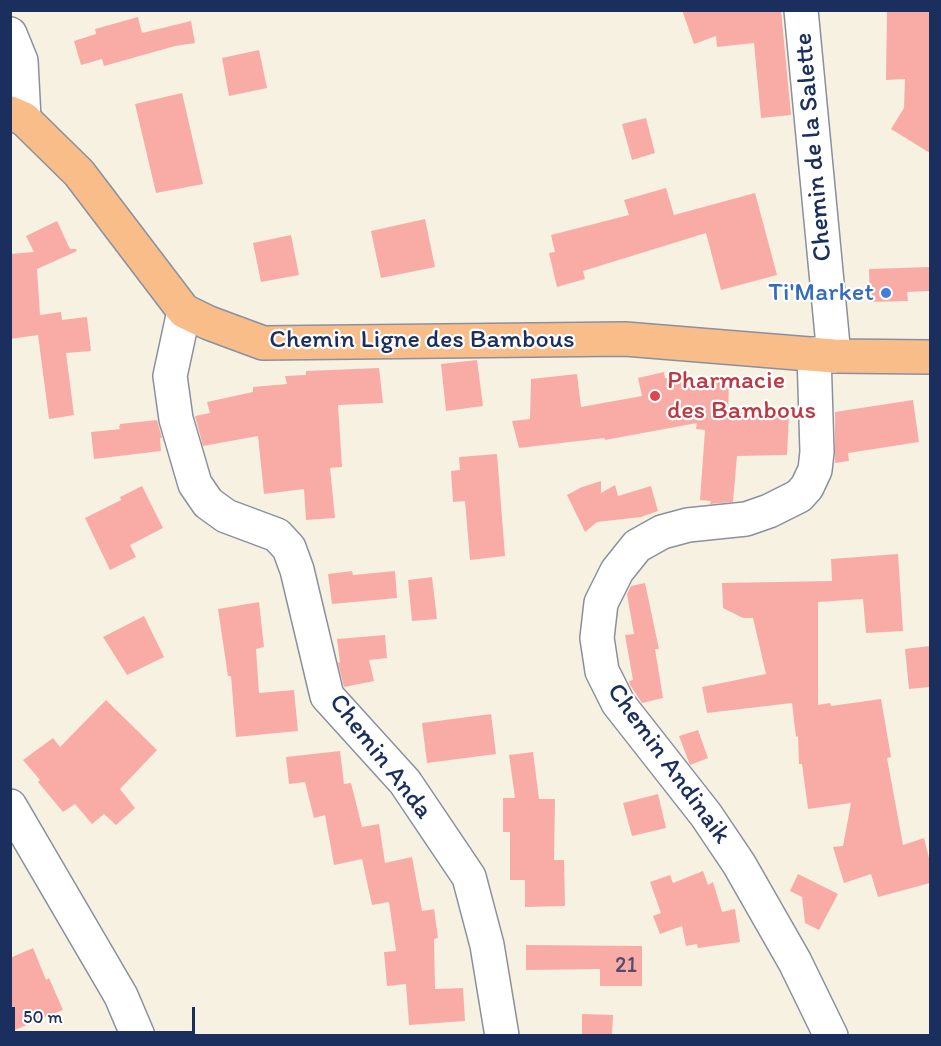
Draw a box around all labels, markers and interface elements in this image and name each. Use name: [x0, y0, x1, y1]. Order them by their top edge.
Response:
street label: Chemin de la Salette: [788, 31, 840, 263]
place label: Ti'Market: [768, 277, 874, 309]
marker: Ti'Market: [879, 286, 893, 300]
street label: Chemin Ligne des Bambous: [269, 324, 575, 356]
place label: Pharmacie des Bambous: [667, 365, 816, 426]
marker: Pharmacie des Bambous: [648, 389, 662, 403]
street label: Chemin Andinaik: [599, 678, 737, 850]
street label: Chemin Anda: [322, 688, 438, 826]
house number: 21: [615, 953, 637, 979]
scale bar: [15, 995, 198, 1033]
text: 50 m: [23, 1006, 63, 1028]

